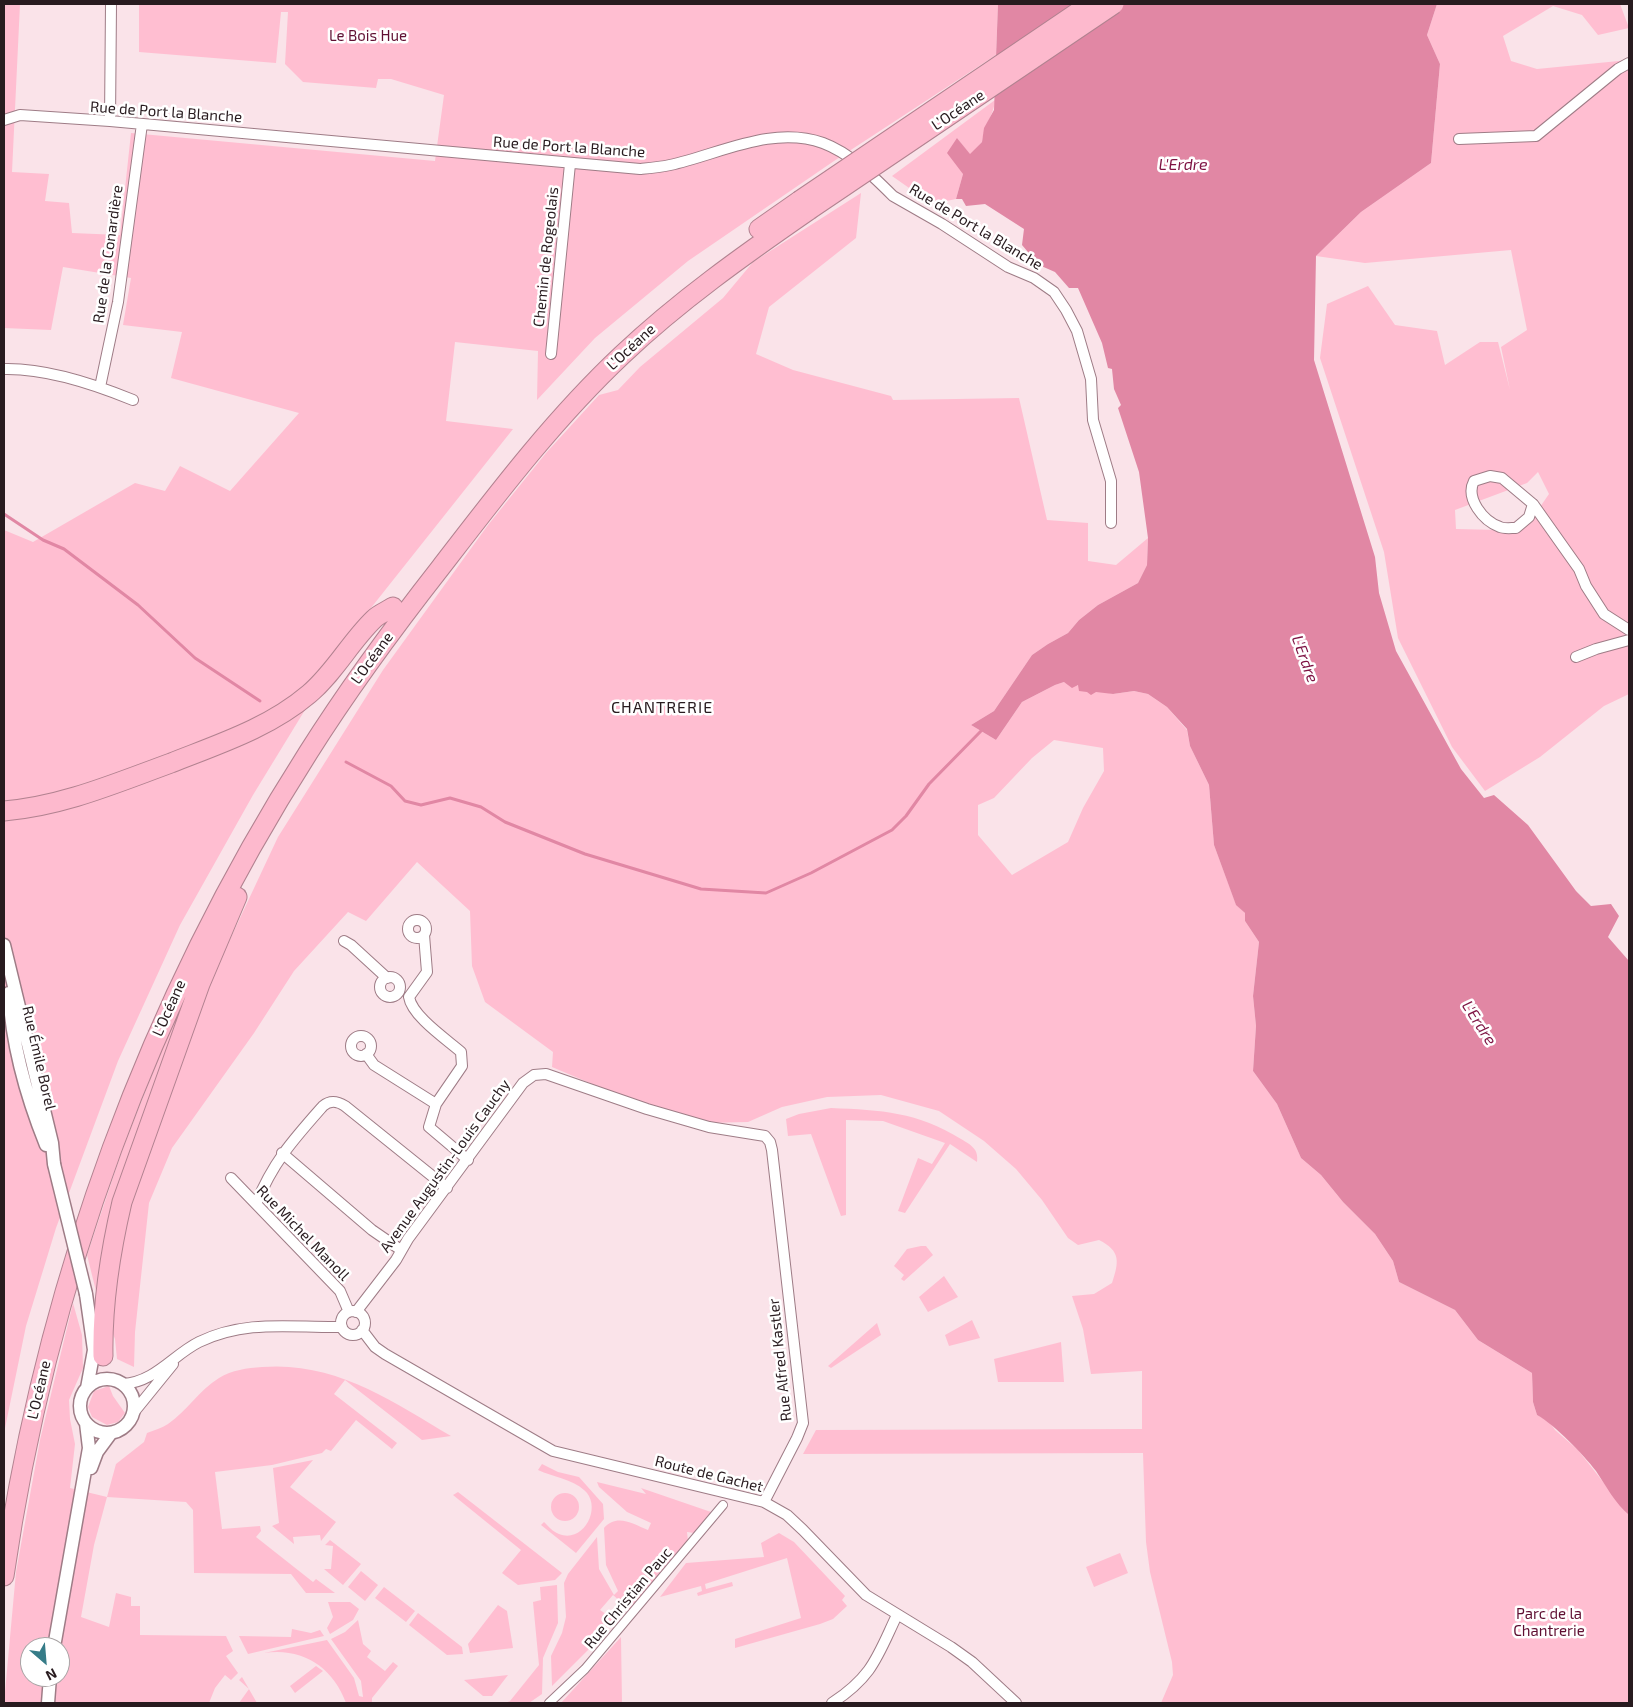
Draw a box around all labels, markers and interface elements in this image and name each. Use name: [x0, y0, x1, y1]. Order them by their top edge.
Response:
park label: Le Bois Hue: [329, 27, 407, 45]
street label: L’Océane: [928, 86, 988, 134]
street label: Rue de Port la Blanche: [89, 98, 243, 126]
street label: Rue de Port la Blanche: [492, 133, 646, 161]
water label: L'Erdre: [1158, 155, 1208, 175]
street label: Rue de Port la Blanche: [906, 180, 1046, 274]
street label: Rue de la Conardière: [89, 184, 127, 324]
street label: Chemin de Rogeolais: [530, 186, 562, 328]
street label: L’Océane: [603, 320, 659, 374]
street label: L’Océane: [347, 628, 397, 688]
water label: L'Erdre: [1288, 633, 1322, 685]
district label: CHANTRERIE: [610, 698, 714, 718]
street label: L’Océane: [149, 977, 189, 1039]
water label: L'Erdre: [1458, 997, 1500, 1049]
street label: Rue Émile Borel: [18, 1004, 60, 1112]
street label: Avenue Augustin-Louis Cauchy: [376, 1076, 514, 1256]
street label: Rue Michel Manoll: [253, 1182, 353, 1284]
street label: Rue Alfred Kastler: [765, 1298, 795, 1422]
street label: L’Océane: [23, 1359, 55, 1421]
street label: Route de Gachet: [653, 1452, 765, 1496]
street label: Rue Christian Pauc: [580, 1544, 676, 1652]
park label: Parc de la Chantrerie: [1513, 1605, 1585, 1640]
north arrow: [20, 1637, 70, 1687]
text: N: [43, 1665, 60, 1685]

